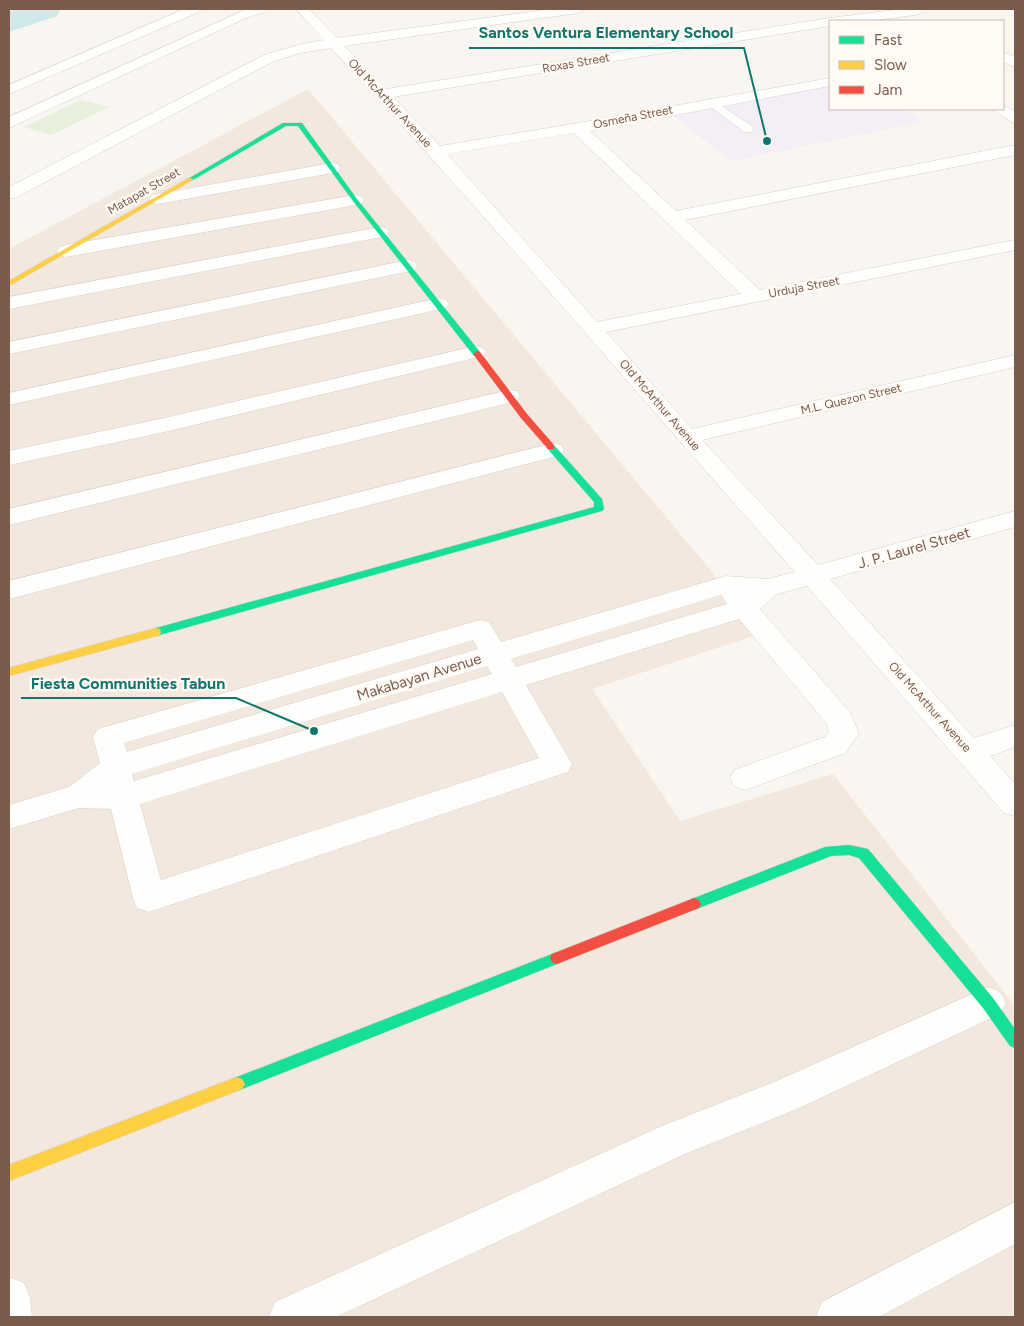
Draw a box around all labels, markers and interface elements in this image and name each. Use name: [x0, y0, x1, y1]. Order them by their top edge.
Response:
callout: Santos Ventura Elementary School: [469, 17, 744, 48]
legend: [829, 20, 1004, 110]
text: Santos Ventura Elementary School: [478, 23, 734, 42]
text: Fast: [874, 31, 903, 49]
street label: Roxas Street: [541, 50, 611, 76]
street label: Old McArthur Avenue: [345, 56, 435, 151]
text: Slow: [874, 56, 907, 74]
text: Jam: [874, 81, 902, 99]
street label: Osmeña Street: [592, 102, 675, 132]
street label: Matapat Street: [105, 164, 183, 217]
street label: Urduja Street: [767, 273, 841, 301]
street label: Old McArthur Avenue: [617, 357, 704, 454]
street label: M.L. Quezon Street: [799, 380, 903, 417]
street label: J. P. Laurel Street: [856, 523, 973, 573]
street label: Makabayan Avenue: [354, 649, 484, 705]
street label: Old McArthur Avenue: [886, 659, 974, 755]
callout: Fiesta Communities Tabun: [21, 667, 236, 698]
text: Fiesta Communities Tabun: [31, 674, 225, 693]

